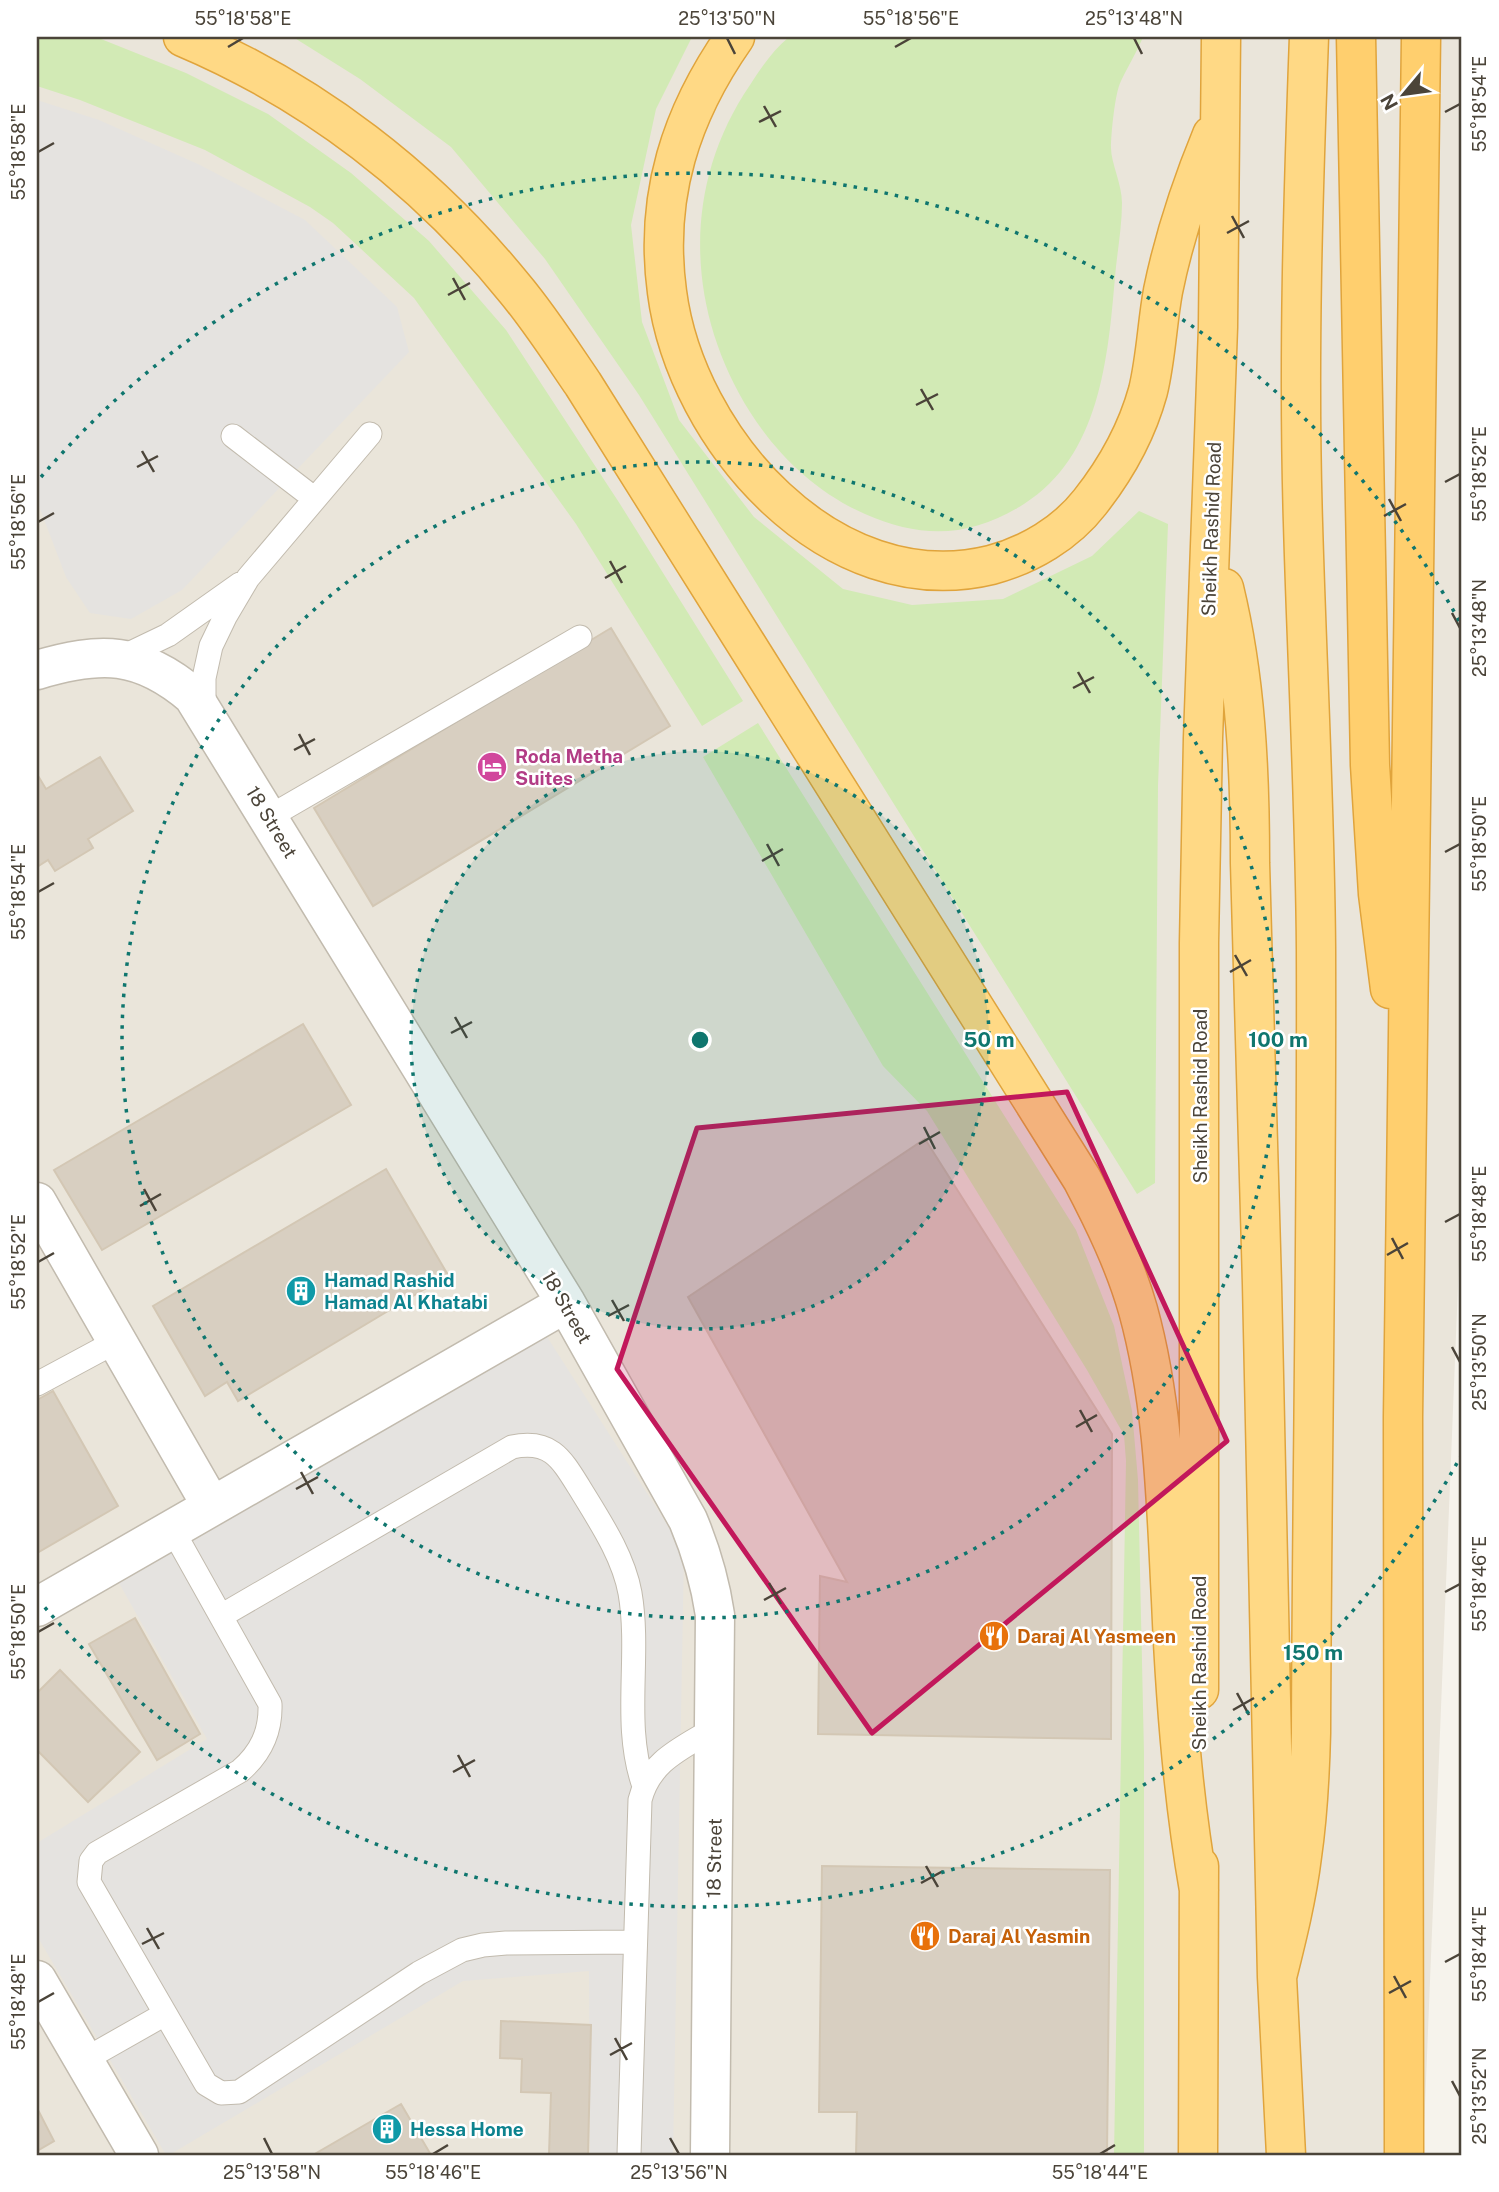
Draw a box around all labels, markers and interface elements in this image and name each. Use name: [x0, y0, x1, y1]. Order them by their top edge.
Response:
text: 55°18'58"E: [195, 8, 291, 29]
text: 25°13'50"N: [678, 8, 776, 29]
text: 55°18'56"E: [863, 8, 959, 29]
text: 25°13'48"N: [1085, 8, 1183, 29]
text: 55°18'54"E: [1469, 56, 1490, 152]
north arrow: [1370, 60, 1440, 130]
text: N: [1376, 90, 1402, 114]
text: 55°18'58"E: [8, 104, 29, 200]
text: 55°18'52"E: [1469, 426, 1490, 522]
street label: Sheikh Rashid Road: [1197, 441, 1225, 617]
text: 55°18'56"E: [8, 474, 29, 570]
text: 25°13'48"N: [1469, 579, 1490, 677]
place label: Roda Metha Suites: [515, 745, 623, 789]
hotel icon: Roda Metha Suites: [475, 750, 509, 784]
street label: 18 Street: [242, 782, 302, 862]
text: 55°18'50"E: [1469, 796, 1490, 892]
text: 55°18'54"E: [8, 844, 29, 940]
street label: Sheikh Rashid Road: [1189, 1009, 1211, 1183]
text: 50 m: [963, 1027, 1015, 1052]
text: 100 m: [1248, 1027, 1308, 1052]
centre of rings: [688, 1028, 712, 1052]
text: 55°18'48"E: [1469, 1166, 1490, 1262]
text: 55°18'52"E: [8, 1214, 29, 1310]
street label: 18 Street: [537, 1267, 597, 1347]
place label: Hamad Rashid Hamad Al Khatabi: [324, 1269, 488, 1313]
building icon: Hamad Rashid Hamad Al Khatabi: [284, 1274, 318, 1308]
text: 25°13'50"N: [1469, 1313, 1490, 1411]
text: 55°18'46"E: [1469, 1536, 1490, 1632]
street label: Sheikh Rashid Road: [1188, 1576, 1210, 1750]
text: 55°18'50"E: [8, 1584, 29, 1680]
restaurant icon: Daraj Al Yasmeen: [977, 1619, 1011, 1653]
place label: Daraj Al Yasmeen: [1017, 1625, 1176, 1647]
text: 150 m: [1283, 1640, 1343, 1665]
street label: 18 Street: [702, 1818, 726, 1898]
text: 55°18'44"E: [1469, 1906, 1490, 2002]
restaurant icon: Daraj Al Yasmin: [908, 1919, 942, 1953]
place label: Daraj Al Yasmin: [948, 1925, 1090, 1947]
text: 55°18'48"E: [8, 1954, 29, 2050]
text: 25°13'52"N: [1469, 2047, 1490, 2145]
building icon: Hessa Home: [370, 2112, 404, 2146]
place label: Hessa Home: [410, 2118, 524, 2140]
text: 25°13'58"N: [223, 2162, 321, 2183]
text: 55°18'46"E: [385, 2162, 481, 2183]
text: 25°13'56"N: [630, 2162, 728, 2183]
text: 55°18'44"E: [1052, 2162, 1148, 2183]

